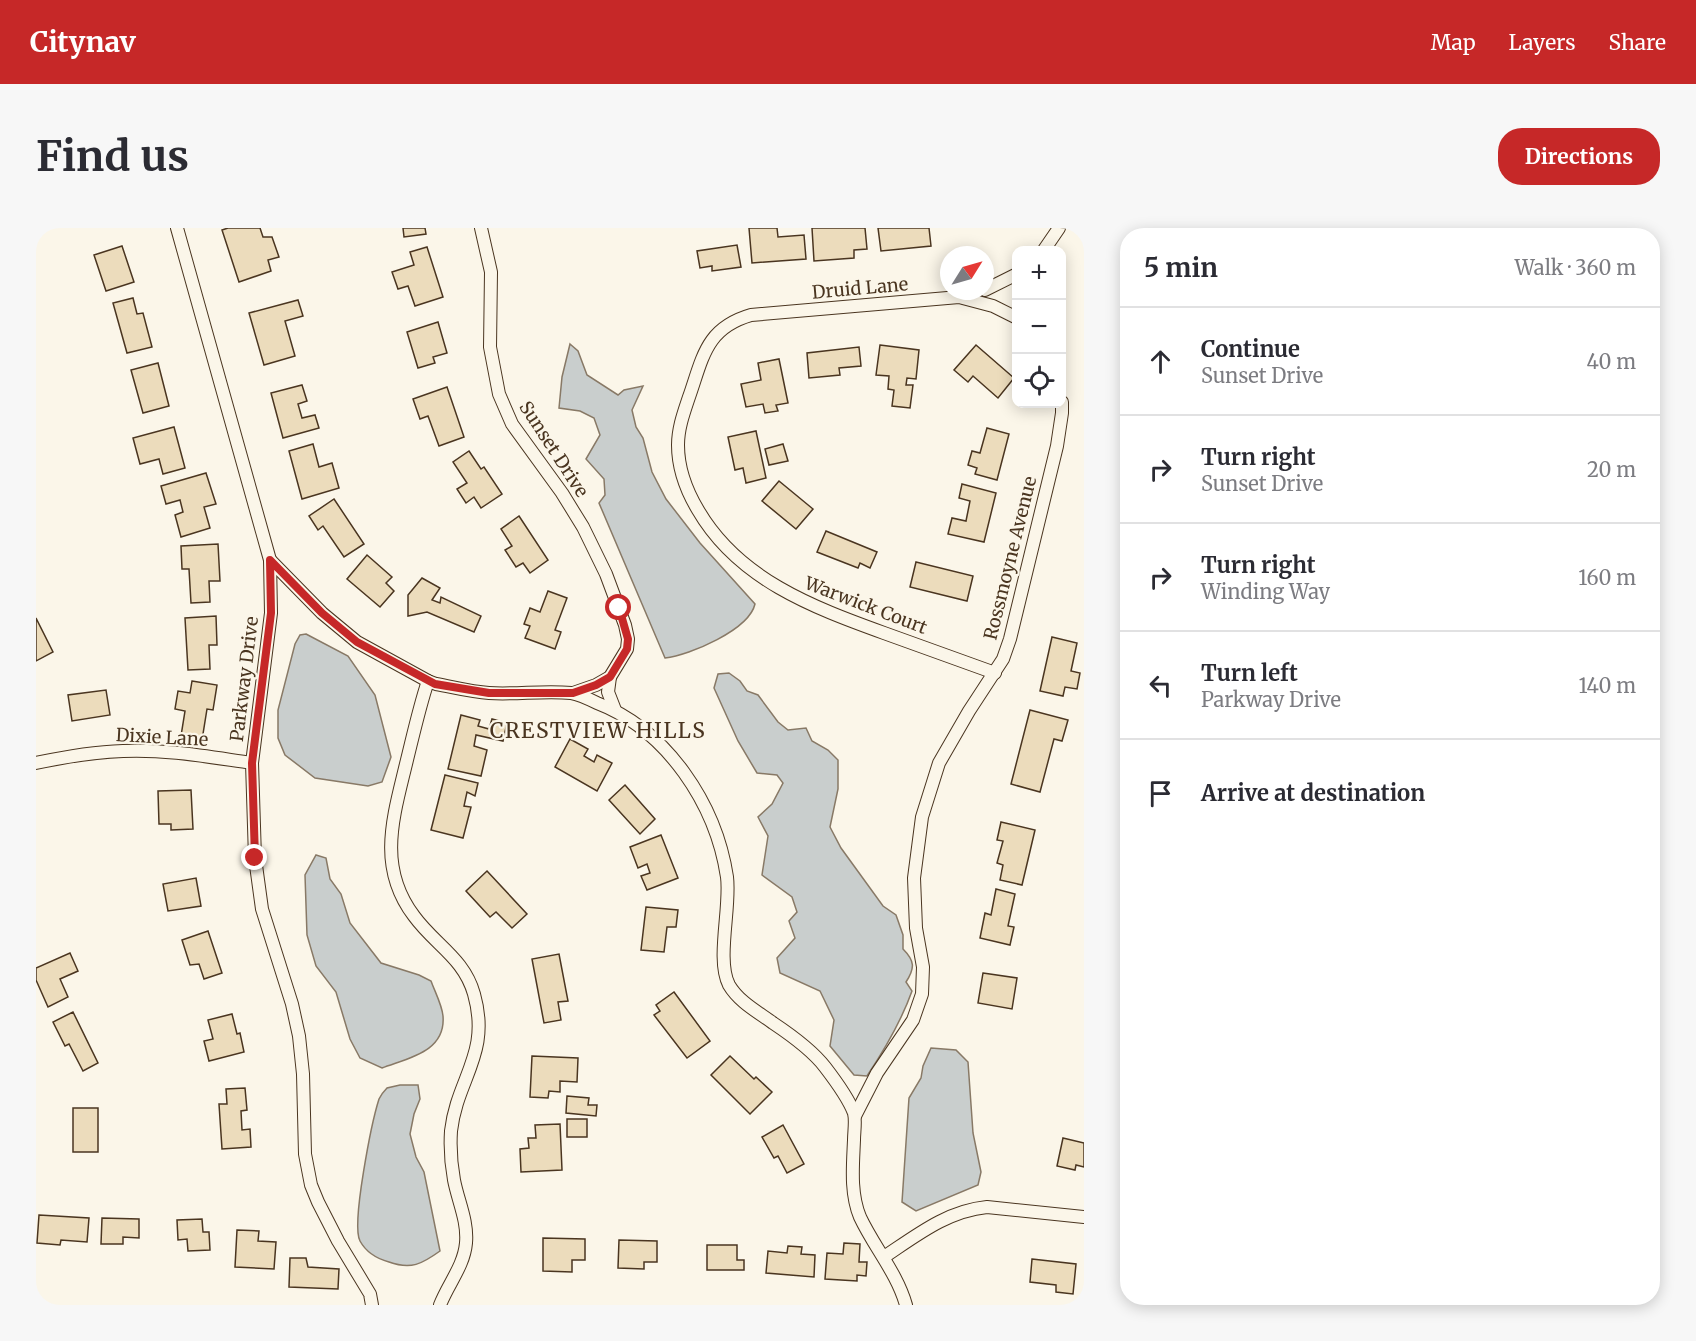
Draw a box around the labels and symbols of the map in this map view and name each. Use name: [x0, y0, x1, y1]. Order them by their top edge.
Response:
north arrow: [940, 246, 994, 300]
street label: Druid Lane: [811, 272, 909, 304]
street label: Sunset Drive: [514, 397, 594, 501]
street label: Rossmoyne Avenue: [979, 474, 1041, 642]
street label: Warwick Court: [801, 571, 931, 639]
route start: [605, 594, 631, 620]
street label: Parkway Drive: [225, 615, 263, 743]
district label: CRESTVIEW HILLS: [490, 717, 706, 744]
street label: Dixie Lane: [115, 723, 209, 751]
route end: [241, 844, 267, 870]

